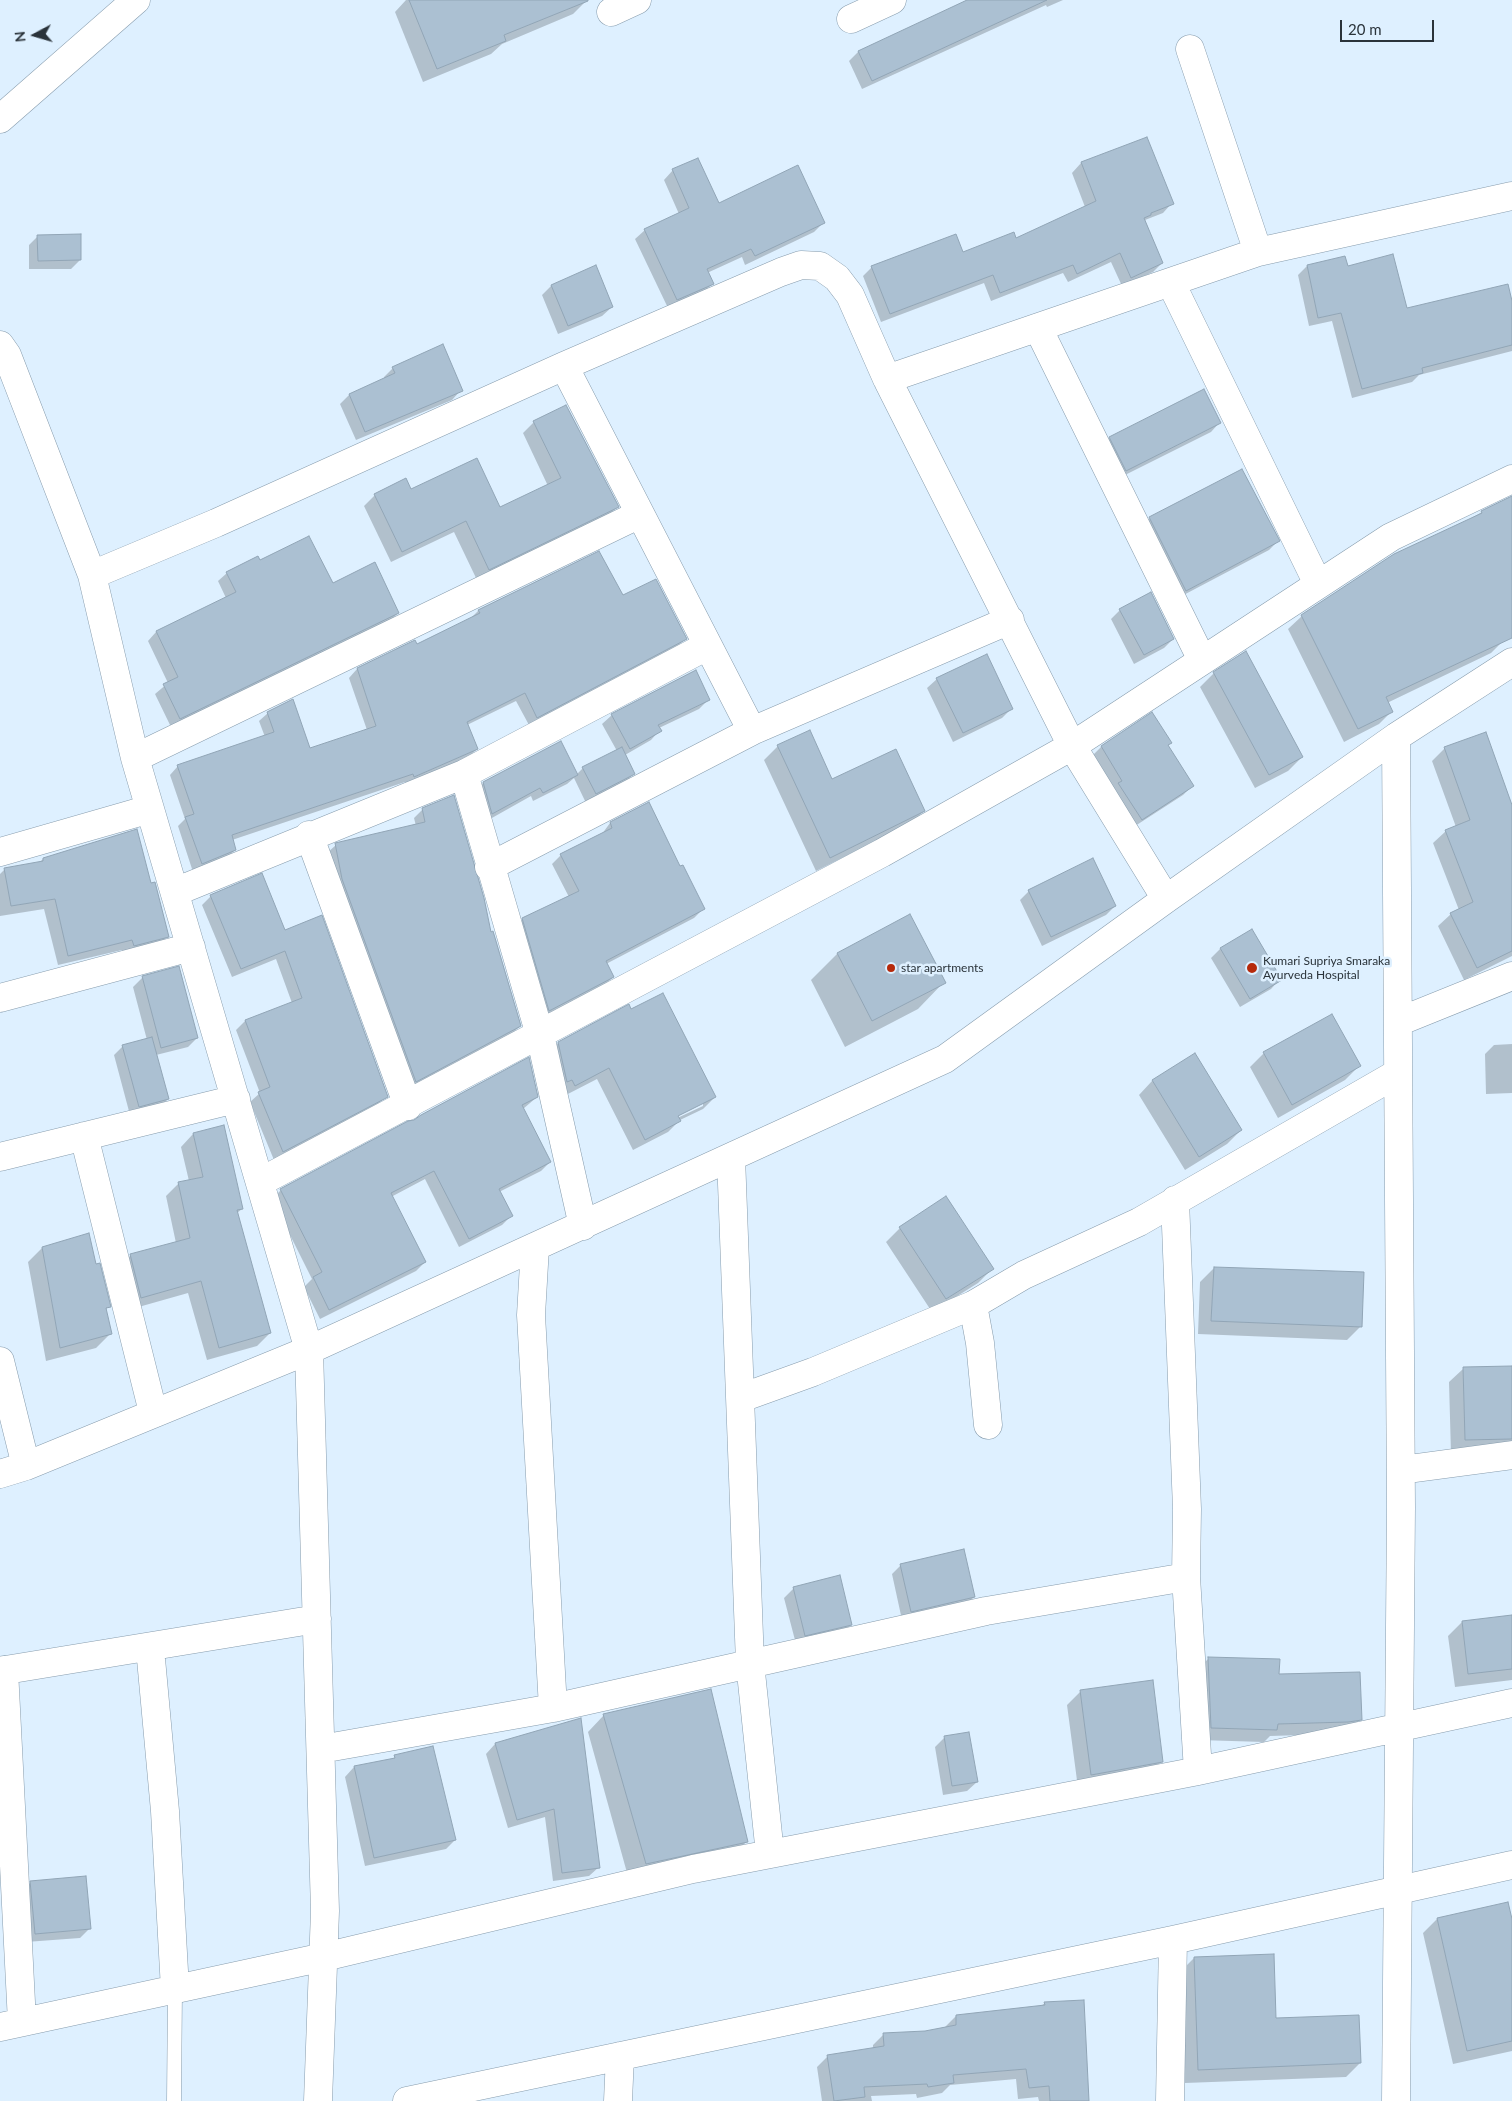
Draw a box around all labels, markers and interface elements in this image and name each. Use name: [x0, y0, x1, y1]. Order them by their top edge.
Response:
north arrow: [10, 10, 60, 60]
scale bar: [1342, 10, 1436, 42]
text: 20 m: [1348, 20, 1382, 38]
text: N: [11, 30, 29, 43]
place label: Kumari Supriya Smaraka Ayurveda Hospital: [1263, 954, 1390, 982]
place label: star apartments: [901, 961, 984, 975]
marker: Kumari Supriya Smaraka Ayurveda Hospital: [1245, 961, 1259, 975]
marker: star apartments: [885, 962, 897, 974]

